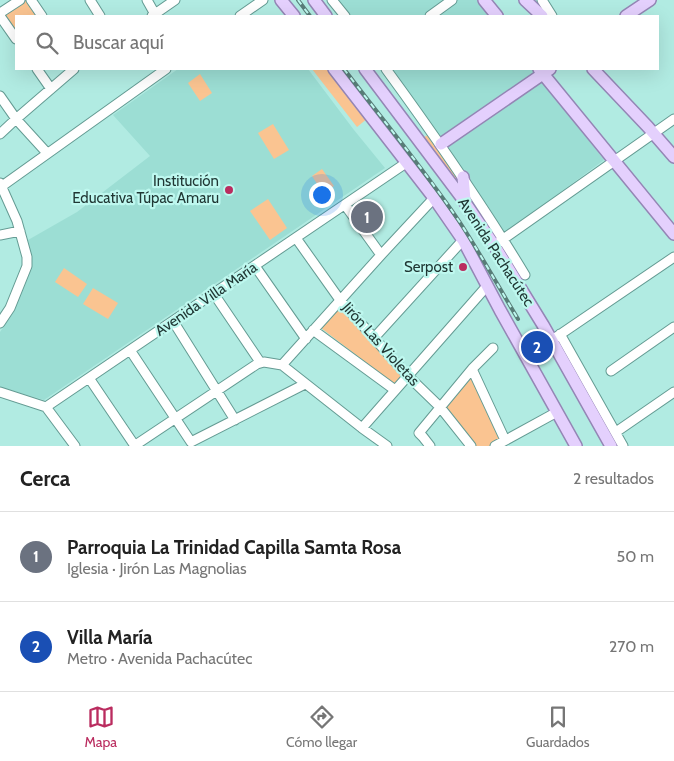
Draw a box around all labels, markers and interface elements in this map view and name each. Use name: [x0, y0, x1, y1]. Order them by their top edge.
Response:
search box: [15, 15, 659, 70]
icon: search: [33, 29, 61, 57]
text: Buscar aquí: [73, 31, 164, 54]
place label: Institución Educativa Túpac Amaru: [72, 172, 219, 207]
your location: [309, 182, 335, 208]
marker: Institución Educativa Túpac Amaru: [223, 184, 235, 196]
street label: Avenida Pachacútec: [454, 194, 538, 310]
pin: 1: [351, 198, 383, 236]
street label: Avenida Villa María: [152, 258, 261, 340]
place label: Serpost: [404, 258, 453, 276]
marker: Serpost: [457, 261, 469, 273]
street label: Jirón Las Violetas: [338, 298, 423, 390]
pin: 2: [521, 328, 553, 366]
text: Cerca: [20, 466, 70, 491]
text: 2 resultados: [573, 469, 654, 488]
text: Parroquia La Trinidad Capilla Samta Rosa: [67, 536, 401, 559]
text: 1: [33, 547, 39, 566]
text: 50 m: [617, 547, 654, 566]
text: Iglesia · Jirón Las Magnolias: [67, 559, 247, 578]
text: Villa María: [67, 626, 152, 649]
text: 2: [32, 637, 40, 656]
text: 270 m: [609, 637, 654, 656]
text: Metro · Avenida Pachacútec: [67, 649, 252, 668]
tab: Mapa: [85, 703, 117, 751]
tab: Cómo llegar: [286, 703, 357, 751]
tab: Guardados: [526, 703, 589, 751]

